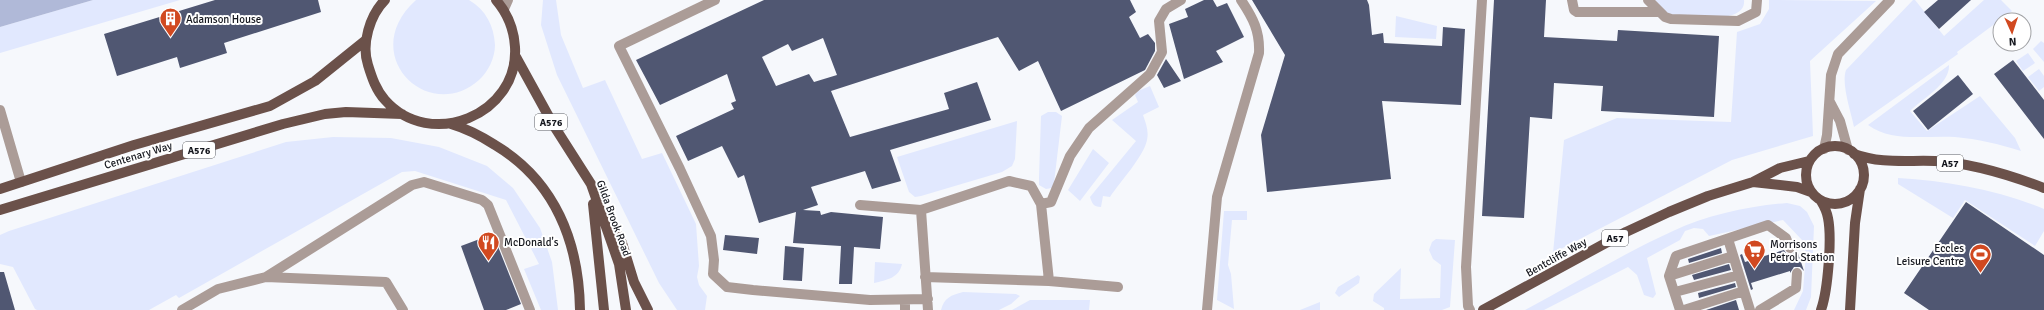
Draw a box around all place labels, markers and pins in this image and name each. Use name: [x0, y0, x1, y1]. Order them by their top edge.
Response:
building icon: Adamson House: [158, 6, 184, 39]
place label: Adamson House: [186, 13, 261, 26]
restaurant icon: McDonald's: [476, 229, 502, 262]
place label: McDonald's: [504, 236, 559, 249]
supermarket icon: Morrisons Petrol Station: [1742, 237, 1768, 270]
place label: Morrisons Petrol Station: [1770, 238, 1835, 264]
sports icon: Eccles Leisure Centre: [1967, 241, 1993, 274]
place label: Eccles Leisure Centre: [1896, 242, 1964, 268]

